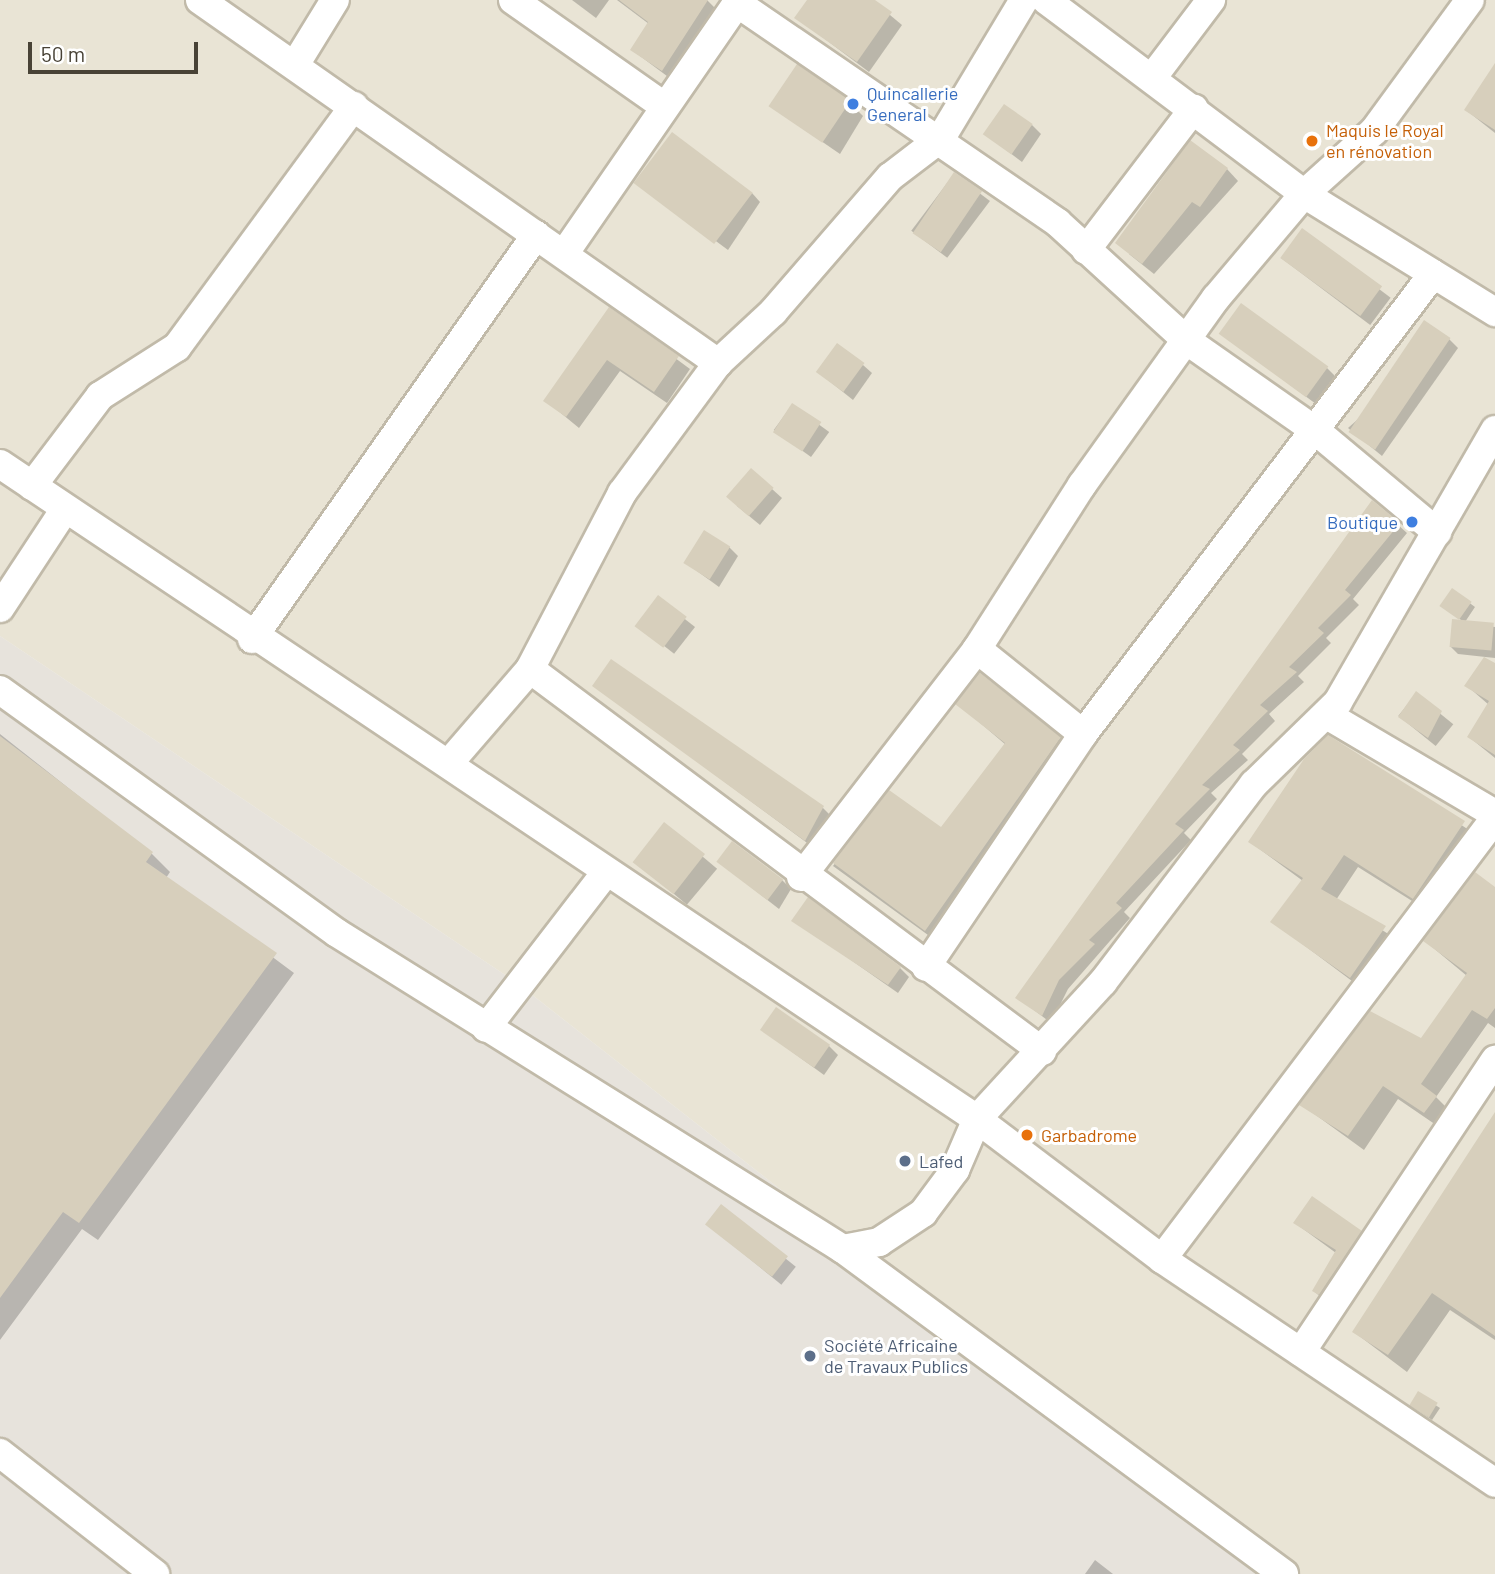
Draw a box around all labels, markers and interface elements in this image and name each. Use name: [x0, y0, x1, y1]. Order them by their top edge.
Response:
scale bar: [32, 28, 201, 72]
text: 50 m: [41, 41, 85, 66]
place label: Quincallerie General: [867, 83, 958, 126]
marker: Quincallerie General: [845, 96, 861, 112]
place label: Maquis le Royal en rénovation: [1326, 120, 1444, 162]
marker: Maquis le Royal en rénovation: [1304, 133, 1320, 149]
place label: Boutique: [1327, 511, 1398, 533]
marker: Boutique: [1404, 514, 1420, 530]
place label: Garbadrome: [1041, 1124, 1137, 1146]
marker: Garbadrome: [1019, 1127, 1035, 1143]
place label: Lafed: [919, 1150, 963, 1172]
marker: Lafed: [897, 1153, 913, 1169]
place label: Société Africaine de Travaux Publics: [824, 1335, 968, 1378]
marker: Société Africaine de Travaux Publics: [802, 1348, 818, 1364]

